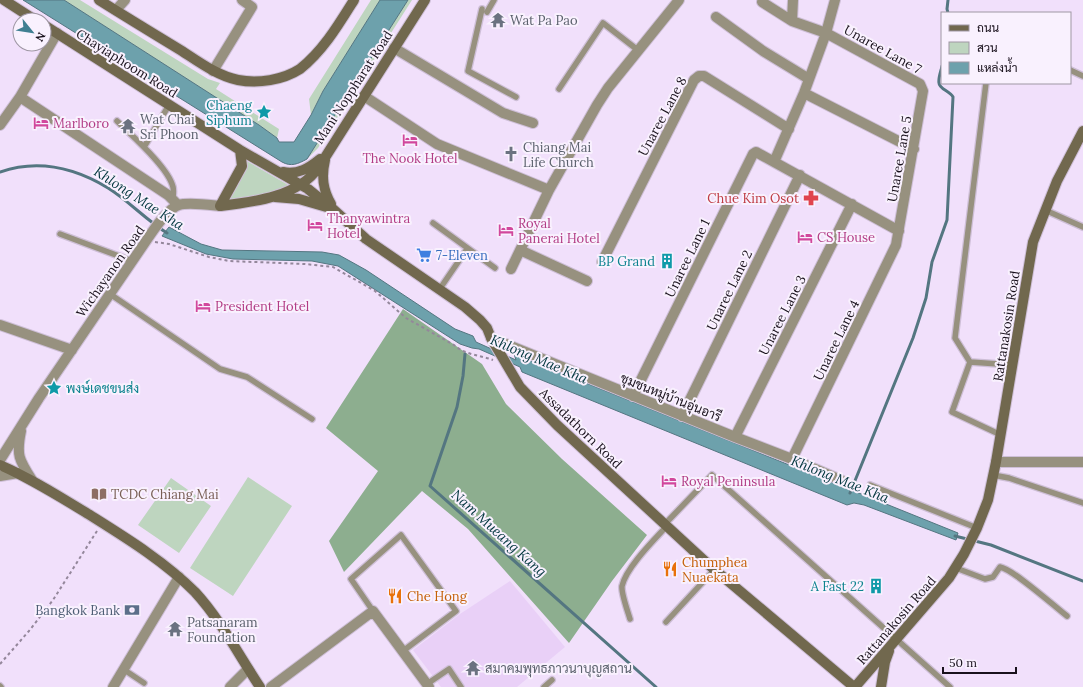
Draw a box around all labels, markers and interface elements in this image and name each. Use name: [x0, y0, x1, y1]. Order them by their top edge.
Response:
temple icon: Wat Pa Pao: [489, 11, 507, 29]
north arrow: [12, 12, 52, 52]
place label: Wat Pa Pao: [510, 12, 578, 29]
legend: [941, 12, 1071, 84]
text: ถนน: [977, 20, 1000, 35]
street label: Unaree Lane 7: [841, 21, 925, 78]
street label: Chayiaphoom Road: [73, 25, 181, 102]
street label: Mani Noppharat Road: [310, 27, 397, 147]
text: N: [32, 30, 49, 45]
text: สวน: [977, 40, 998, 55]
text: แหล่งน้ำ: [977, 57, 1017, 75]
street label: Unaree Lane 8: [634, 74, 690, 159]
place label: Chaeng Siphum: [206, 97, 253, 129]
place icon: Chaeng Siphum: [255, 103, 273, 121]
place label: Wat Chai Sri Phoon: [140, 111, 199, 143]
hotel icon: Marlboro: [32, 114, 50, 132]
place label: Marlboro: [53, 115, 109, 132]
street label: Unaree Lane 5: [884, 115, 915, 204]
temple icon: Wat Chai Sri Phoon: [119, 117, 137, 135]
hotel icon: The Nook Hotel: [401, 131, 419, 149]
place label: Chiang Mai Life Church: [523, 139, 594, 171]
church icon: Chiang Mai Life Church: [502, 145, 520, 163]
place label: The Nook Hotel: [362, 150, 458, 167]
water label: Khlong Mae Kha: [91, 162, 188, 234]
pharmacy icon: Chue Kim Osot: [802, 189, 820, 207]
place label: Chue Kim Osot: [707, 190, 799, 207]
place label: Thanyawintra Hotel: [327, 210, 410, 242]
place label: Royal Panerai Hotel: [518, 215, 600, 247]
hotel icon: Thanyawintra Hotel: [306, 216, 324, 234]
street label: Unaree Lane 1: [661, 216, 714, 300]
hotel icon: Royal Panerai Hotel: [497, 221, 515, 239]
street label: Wichayanon Road: [72, 222, 149, 320]
hotel icon: CS House: [796, 228, 814, 246]
place label: CS House: [817, 229, 875, 246]
supermarket icon: 7-Eleven: [415, 246, 433, 264]
place label: 7-Eleven: [436, 247, 488, 264]
street label: Unaree Lane 2: [703, 247, 756, 333]
building icon: BP Grand: [658, 252, 676, 270]
place label: BP Grand: [598, 253, 655, 270]
street label: Rattanakosin Road: [989, 269, 1024, 383]
street label: Unaree Lane 3: [755, 272, 810, 358]
hotel icon: President Hotel: [194, 297, 212, 315]
street label: Unaree Lane 4: [810, 297, 863, 383]
place label: President Hotel: [215, 298, 310, 315]
water label: Khlong Mae Kha: [488, 330, 591, 388]
street label: ชุมชนหมู่บ้านอุ่นอารี: [617, 369, 724, 426]
place icon: พงษ์เดชขนส่ง: [45, 379, 63, 397]
place label: พงษ์เดชขนส่ง: [66, 379, 139, 397]
street label: Assadathorn Road: [535, 384, 626, 472]
water label: Khlong Mae Kha: [788, 451, 892, 507]
hotel icon: Royal Peninsula: [660, 472, 678, 490]
place label: Royal Peninsula: [681, 473, 776, 490]
library icon: TCDC Chiang Mai: [90, 485, 108, 503]
place label: TCDC Chiang Mai: [111, 486, 219, 503]
water label: Nam Mueang Kang: [448, 486, 550, 580]
place label: Chumphea Nuaekata: [682, 554, 748, 586]
restaurant icon: Chumphea Nuaekata: [661, 560, 679, 578]
street label: Rattanakosin Road: [853, 572, 940, 668]
building icon: A Fast 22: [867, 577, 885, 595]
place label: A Fast 22: [810, 578, 864, 595]
restaurant icon: Che Hong: [386, 587, 404, 605]
place label: Che Hong: [407, 588, 468, 605]
bank icon: Bangkok Bank: [123, 601, 141, 619]
place label: Bangkok Bank: [35, 602, 120, 619]
place label: Patsanaram Foundation: [187, 614, 258, 646]
temple icon: Patsanaram Foundation: [166, 620, 184, 638]
scale bar: [943, 649, 1016, 675]
text: 50 m: [949, 655, 977, 670]
temple icon: สมาคมพุทธภาวนาบุญสถาน: [464, 659, 482, 677]
place label: สมาคมพุทธภาวนาบุญสถาน: [485, 660, 632, 678]

